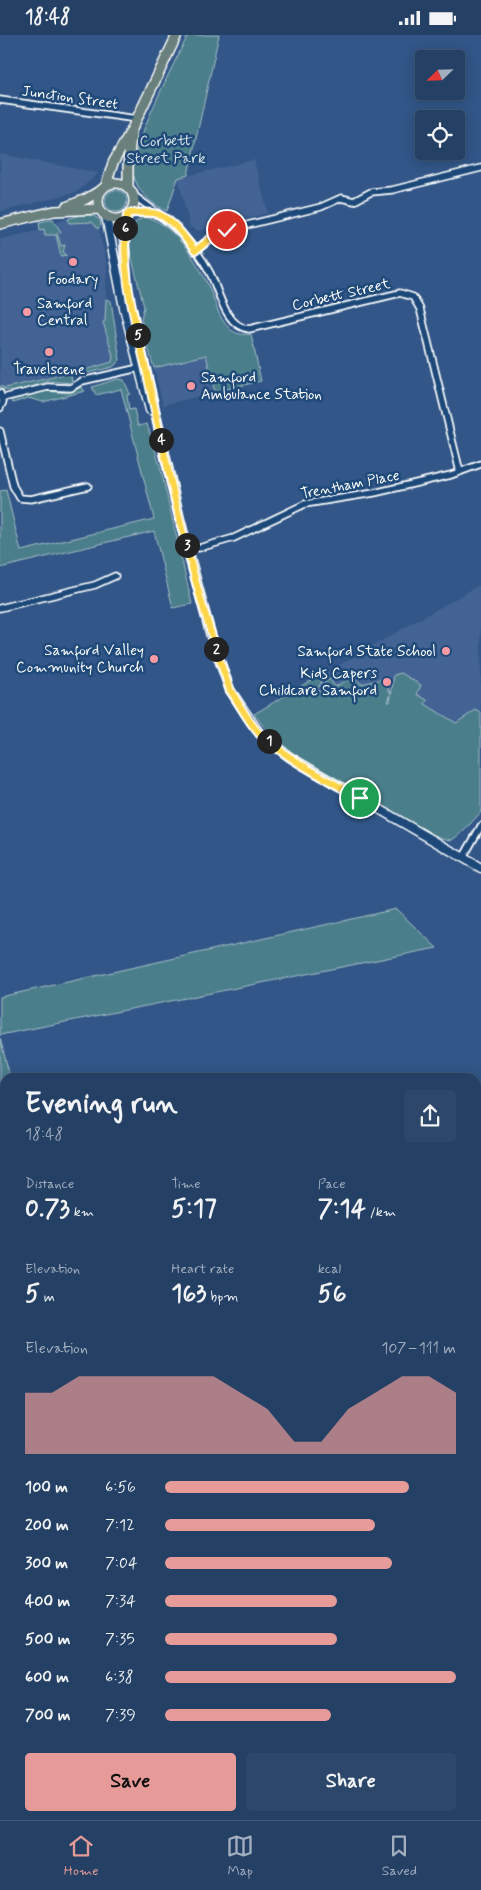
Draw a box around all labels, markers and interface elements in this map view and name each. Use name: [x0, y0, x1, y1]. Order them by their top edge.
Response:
text: 18:48: [25, 5, 70, 30]
north arrow: [415, 50, 465, 100]
map controls: [415, 50, 465, 160]
street label: Junction Street: [20, 81, 120, 115]
button: locate: [415, 110, 465, 160]
park label: Corbett Street Park: [126, 132, 206, 169]
pin: [206, 209, 248, 251]
pin: 6: [112, 215, 138, 241]
icon: check: [213, 216, 241, 244]
text: 6: [122, 219, 129, 237]
marker: Foodary: [67, 256, 79, 268]
place label: Foodary: [48, 270, 98, 290]
street label: Corbett Street: [290, 274, 392, 316]
place label: Samford Central: [37, 294, 92, 331]
marker: Samford Central: [21, 306, 33, 318]
pin: 5: [126, 323, 150, 347]
text: 5: [134, 326, 143, 344]
marker: Travelscene: [43, 346, 55, 358]
place label: Travelscene: [13, 360, 85, 380]
place label: Samford Ambulance Station: [201, 368, 322, 405]
marker: Samford Ambulance Station: [185, 380, 197, 392]
pin: 4: [148, 427, 174, 453]
text: 4: [157, 431, 166, 449]
street label: Trentham Place: [299, 466, 401, 504]
pin: 3: [174, 533, 200, 557]
text: 3: [184, 536, 191, 554]
pin: 2: [204, 637, 228, 661]
text: 2: [213, 640, 220, 658]
place label: Samford Valley Community Church: [16, 641, 144, 678]
place label: Samford State School: [298, 642, 436, 664]
marker: Samford State School: [440, 645, 452, 657]
marker: Samford Valley Community Church: [148, 653, 160, 665]
place label: Kids Capers Childcare Samford: [259, 664, 377, 703]
marker: Kids Capers Childcare Samford: [381, 676, 393, 688]
pin: 1: [256, 729, 282, 753]
text: 1: [266, 732, 273, 750]
pin: [339, 777, 381, 819]
icon: arrive: [346, 784, 374, 812]
text: Evening run: [25, 1086, 178, 1123]
button: share: [404, 1090, 456, 1142]
text: 18:48: [25, 1124, 63, 1145]
text: Distance: [25, 1175, 74, 1193]
text: Time: [171, 1175, 201, 1193]
text: Pace: [318, 1175, 346, 1193]
text: 0.73: [25, 1193, 70, 1226]
text: 5:17: [171, 1193, 217, 1226]
text: 7:14: [318, 1193, 366, 1226]
text: km: [70, 1203, 94, 1221]
text: /km: [366, 1203, 396, 1221]
text: Elevation: [25, 1260, 80, 1278]
text: Heart rate: [171, 1260, 234, 1278]
text: kcal: [318, 1260, 341, 1278]
text: 5: [25, 1278, 40, 1311]
text: 163: [171, 1278, 207, 1311]
text: 56: [318, 1278, 346, 1311]
text: m: [40, 1288, 55, 1306]
text: bpm: [207, 1288, 239, 1306]
text: Elevation: [25, 1338, 88, 1359]
text: 107–111 m: [381, 1338, 456, 1359]
text: 100 m: [25, 1477, 68, 1498]
text: 6:56: [105, 1477, 136, 1498]
text: 200 m: [25, 1515, 69, 1536]
text: 7:12: [105, 1515, 135, 1536]
text: 300 m: [25, 1553, 68, 1574]
text: 7:04: [105, 1553, 138, 1574]
text: 400 m: [25, 1591, 70, 1612]
text: 7:34: [105, 1591, 136, 1612]
text: 500 m: [25, 1629, 70, 1650]
text: 7:35: [105, 1629, 135, 1650]
text: 600 m: [25, 1667, 69, 1688]
text: 6:38: [105, 1667, 133, 1688]
text: 700 m: [25, 1705, 71, 1726]
text: 7:39: [105, 1705, 136, 1726]
button: Save: [25, 1753, 236, 1811]
button: Share: [246, 1753, 456, 1811]
tab: Home: [64, 1832, 99, 1880]
tab: Map: [226, 1832, 254, 1880]
tab: Saved: [382, 1832, 417, 1880]

